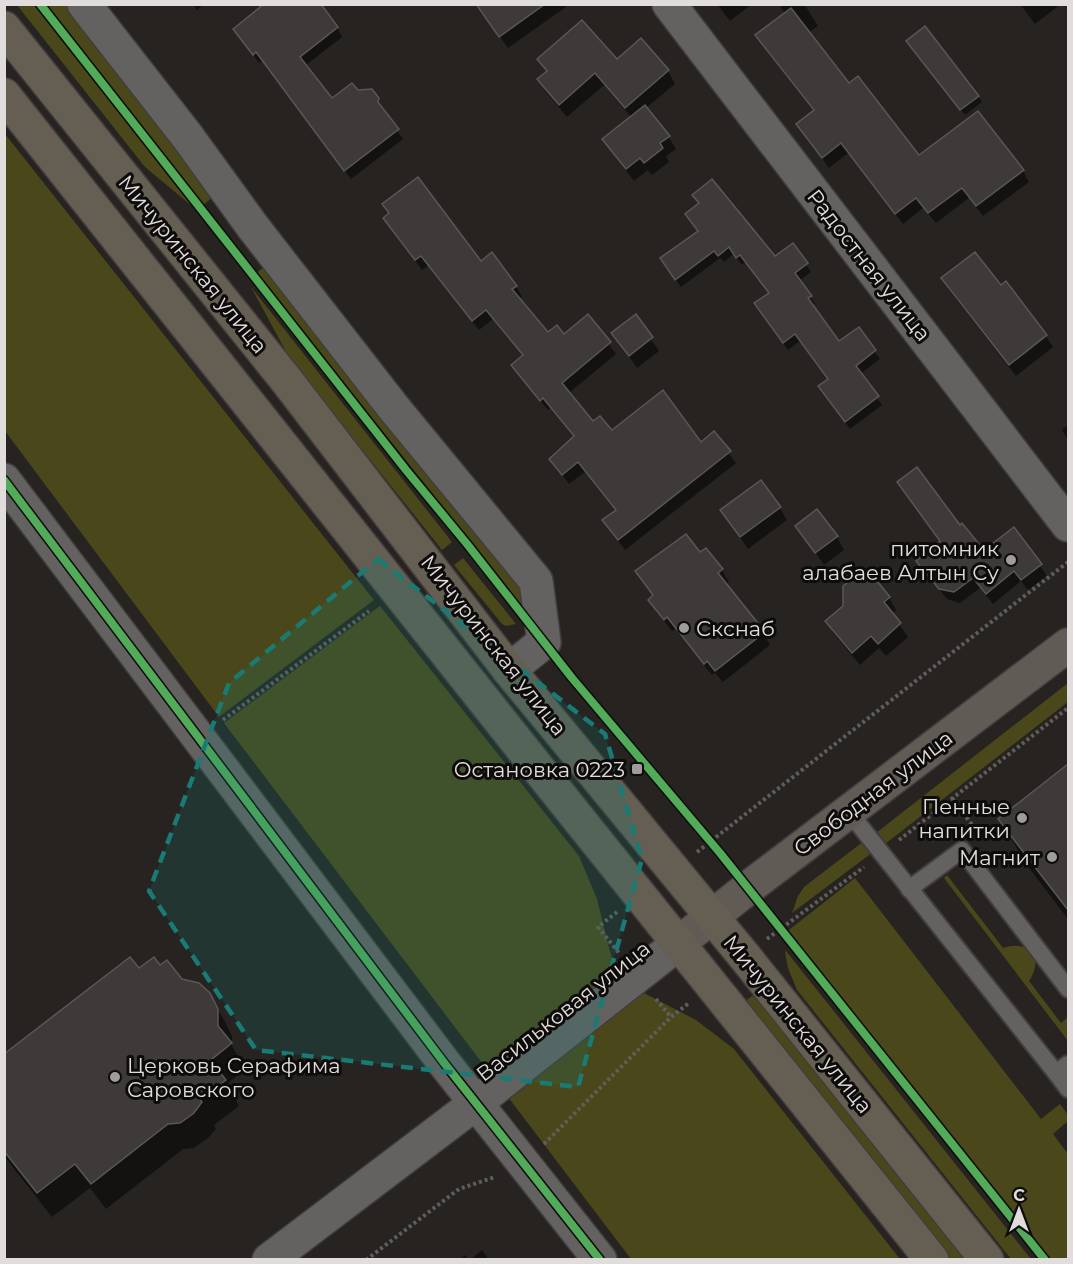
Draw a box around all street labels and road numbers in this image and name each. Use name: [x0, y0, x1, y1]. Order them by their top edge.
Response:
street label: Мичуринская улица: [113, 170, 273, 358]
street label: Радостная улица: [802, 184, 936, 346]
street label: Мичуринская улица: [416, 550, 572, 740]
street label: Свободная улица: [789, 725, 957, 861]
street label: Мичуринская улица: [718, 930, 878, 1118]
street label: Васильковая улица: [471, 935, 655, 1087]

